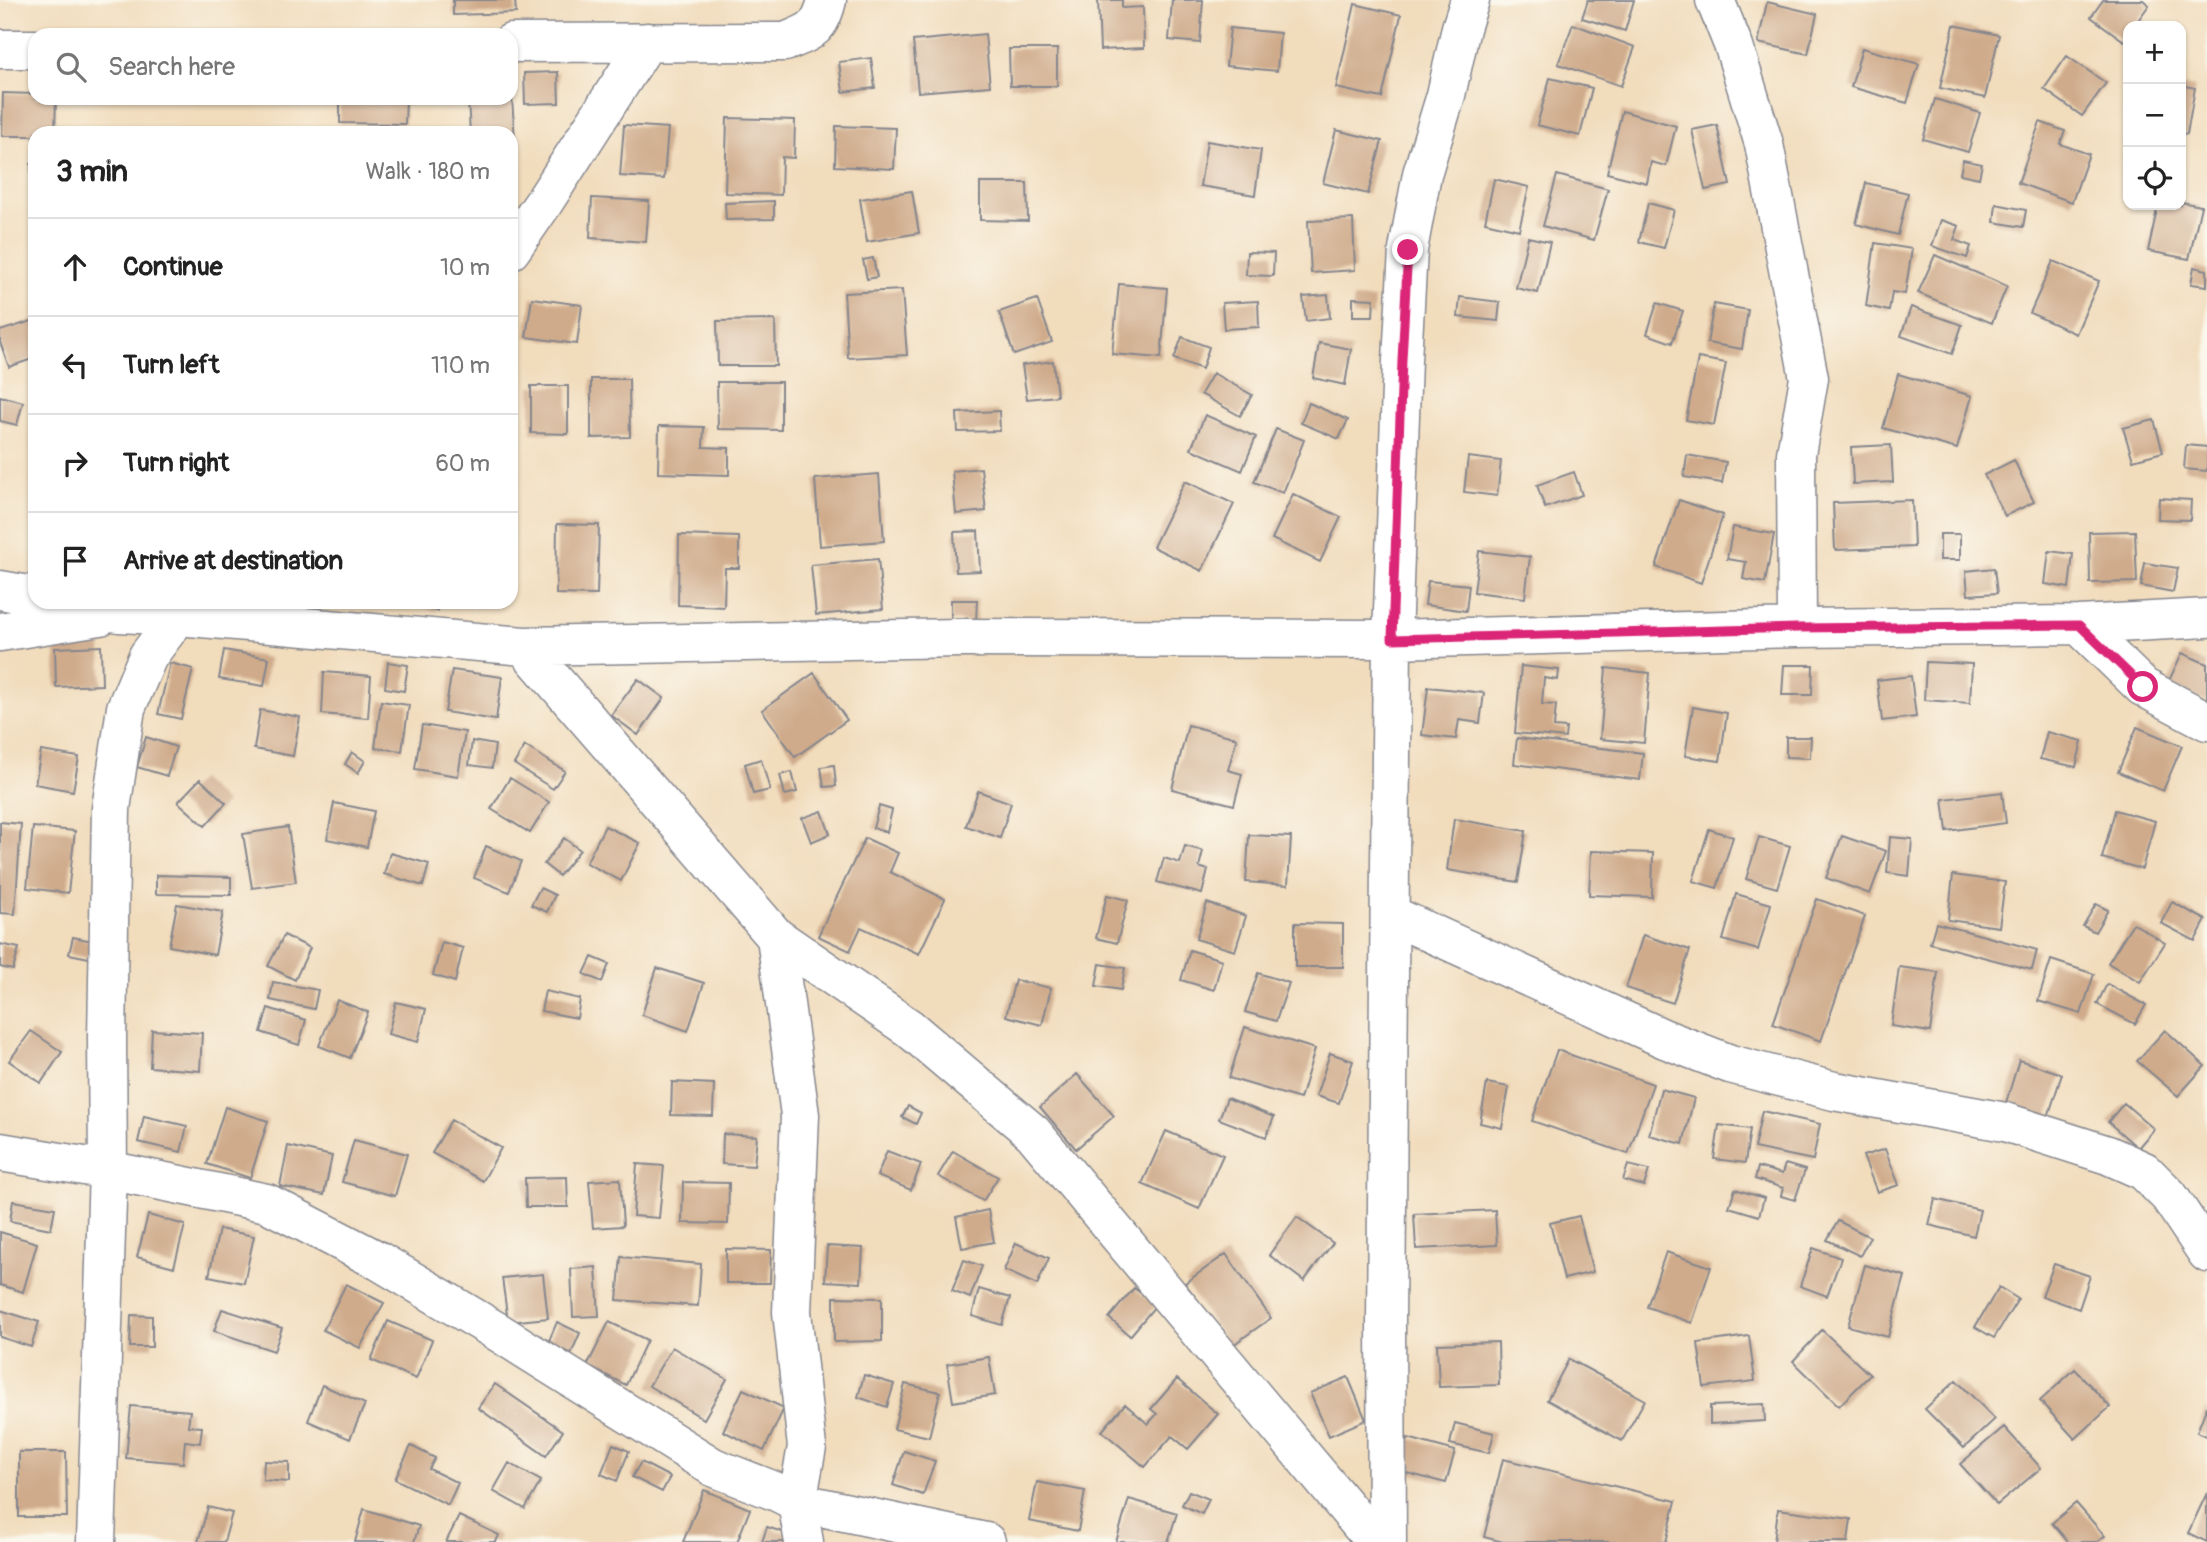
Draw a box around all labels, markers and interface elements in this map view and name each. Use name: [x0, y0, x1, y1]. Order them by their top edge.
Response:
map controls: [2123, 21, 2186, 210]
button: +: [2123, 21, 2186, 84]
search box: [28, 28, 518, 105]
icon: search: [52, 48, 90, 86]
text: Search here: [108, 51, 235, 83]
button: −: [2123, 84, 2186, 147]
button: locate: [2123, 147, 2186, 210]
text: 3 min: [56, 153, 128, 190]
text: Walk · 180 m: [365, 157, 490, 186]
route end: [1392, 234, 1423, 265]
icon: ahead: [56, 248, 94, 286]
text: Continue: [123, 251, 223, 283]
text: 10 m: [440, 253, 490, 282]
icon: left: [56, 346, 94, 384]
text: Turn left: [123, 349, 219, 381]
text: 110 m: [431, 351, 490, 380]
icon: right: [56, 444, 94, 482]
text: Turn right: [123, 447, 229, 479]
text: 60 m: [435, 449, 490, 478]
icon: arrive: [56, 542, 94, 580]
text: Arrive at destination: [123, 545, 343, 577]
route start: [2127, 671, 2158, 702]

